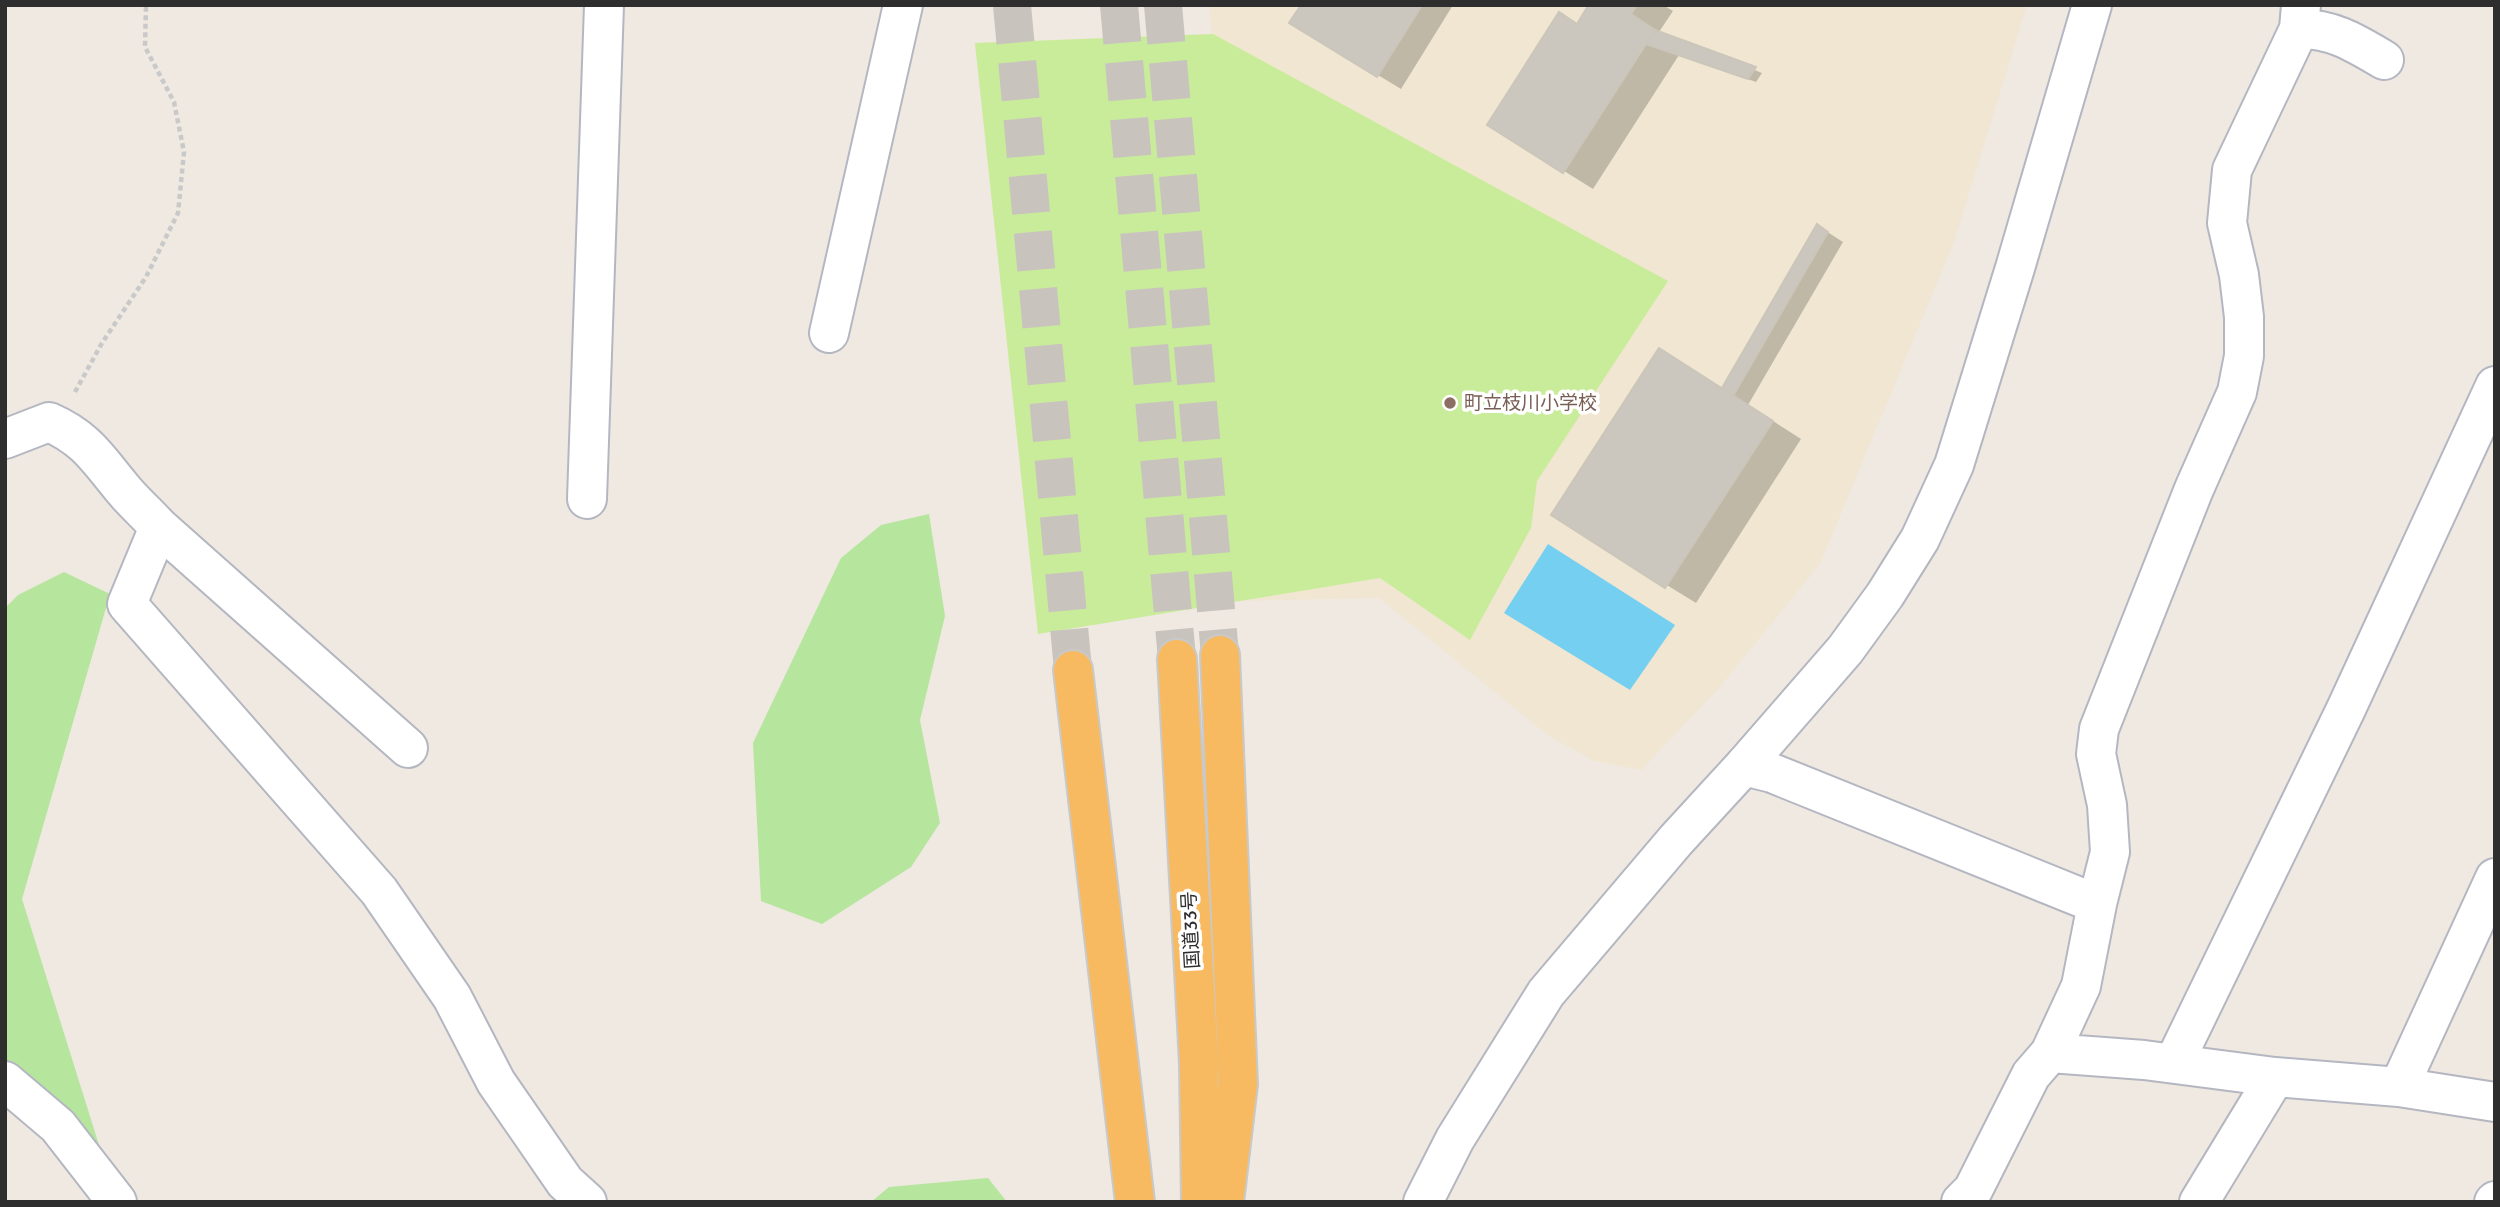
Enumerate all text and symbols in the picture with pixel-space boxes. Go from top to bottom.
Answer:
place label: 町立枝川小学校 [1464,391,1597,415]
marker: 町立枝川小学校 [1442,395,1458,411]
street label: 国道33号 [1177,891,1205,969]

